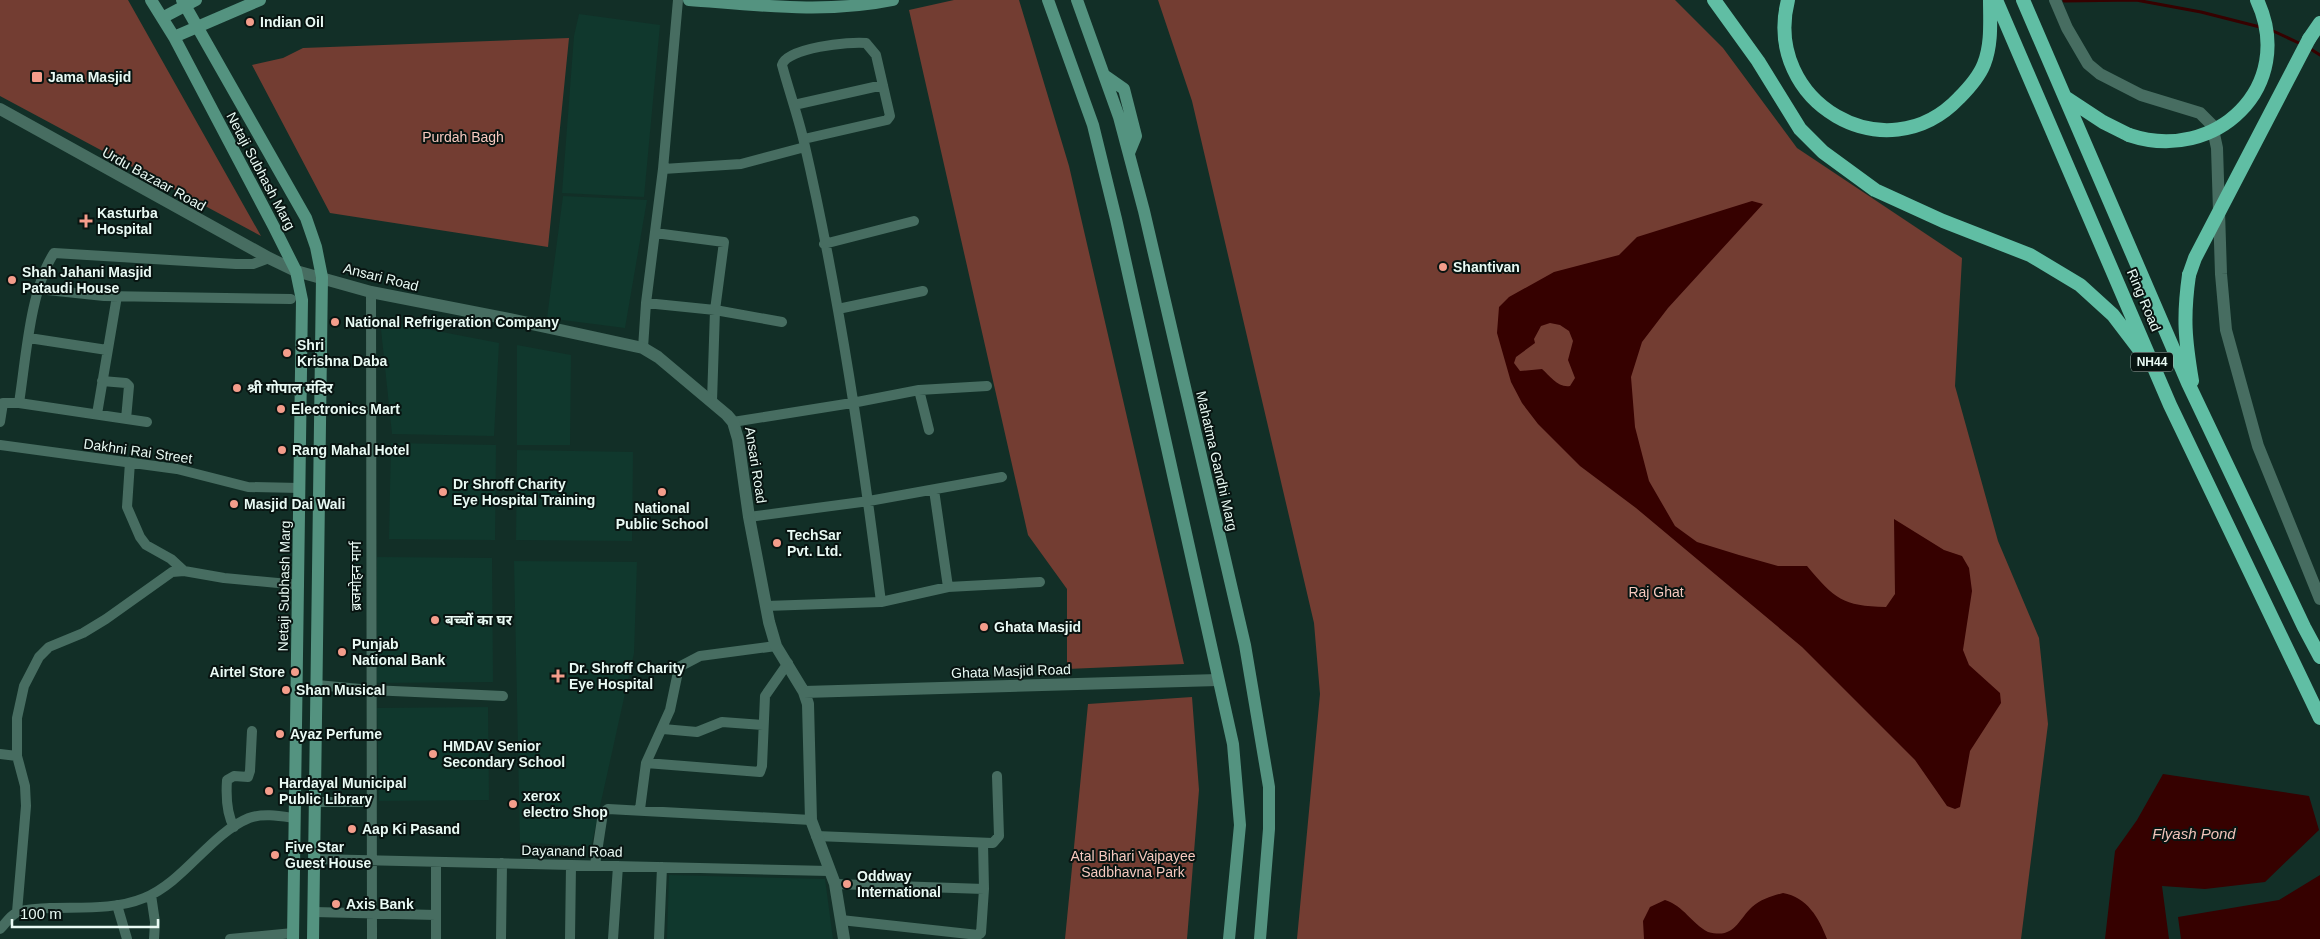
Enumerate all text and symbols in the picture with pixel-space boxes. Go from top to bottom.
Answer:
place label: Indian Oil [260,14,324,30]
marker: Indian Oil [244,16,256,28]
place label: Jama Masjid [48,69,131,85]
marker: Jama Masjid [30,70,44,84]
street label: Netaji Subhash Marg [223,110,299,232]
park label: Purdah Bagh [422,129,504,145]
street label: Urdu Bazaar Road [99,144,209,214]
place label: Kasturba Hospital [97,205,158,237]
marker: Kasturba Hospital [79,214,93,228]
place label: Shantivan [1453,259,1520,275]
street label: Ansari Road [342,260,420,294]
marker: Shantivan [1437,261,1449,273]
place label: Shah Jahani Masjid Pataudi House [22,264,152,296]
street label: Ring Road [2124,266,2164,334]
marker: Shah Jahani Masjid Pataudi House [6,274,18,286]
place label: National Refrigeration Company [345,314,559,330]
marker: National Refrigeration Company [329,316,341,328]
place label: Shri Krishna Daba [297,337,387,369]
marker: Shri Krishna Daba [281,347,293,359]
road number: NH44 [2131,352,2173,372]
place label: श्री गोपाल मंदिर [247,380,334,396]
marker: श्री गोपाल मंदिर [231,382,243,394]
street label: Mahatma Gandhi Marg [1193,389,1241,533]
place label: Electronics Mart [291,401,400,417]
marker: Electronics Mart [275,403,287,415]
street label: Ansari Road [742,426,770,504]
street label: Dakhni Rai Street [83,435,194,467]
place label: Rang Mahal Hotel [292,442,409,458]
marker: Rang Mahal Hotel [276,444,288,456]
place label: Dr Shroff Charity Eye Hospital Training [453,476,595,508]
marker: Dr Shroff Charity Eye Hospital Training [437,486,449,498]
marker: National Public School [656,486,668,498]
place label: Masjid Dai Wali [244,496,345,512]
marker: Masjid Dai Wali [228,498,240,510]
place label: National Public School [616,500,708,532]
street label: Netaji Subhash Marg [275,520,293,652]
place label: TechSar Pvt. Ltd. [787,527,842,559]
marker: TechSar Pvt. Ltd. [771,537,783,549]
street label: ब्रजमोहन मार्ग [348,540,364,611]
park label: Raj Ghat [1628,584,1684,600]
place label: बच्चों का घर [445,612,513,628]
marker: बच्चों का घर [429,614,441,626]
place label: Ghata Masjid [994,619,1081,635]
marker: Ghata Masjid [978,621,990,633]
place label: Punjab National Bank [352,636,446,668]
marker: Punjab National Bank [336,646,348,658]
place label: Dr. Shroff Charity Eye Hospital [569,660,685,692]
street label: Ghata Masjid Road [951,661,1071,681]
place label: Airtel Store [210,664,285,680]
marker: Airtel Store [289,666,301,678]
marker: Dr. Shroff Charity Eye Hospital [551,669,565,683]
place label: Shan Musical [296,682,385,698]
marker: Shan Musical [280,684,292,696]
place label: Ayaz Perfume [290,726,382,742]
marker: Ayaz Perfume [274,728,286,740]
place label: HMDAV Senior Secondary School [443,738,565,770]
marker: HMDAV Senior Secondary School [427,748,439,760]
place label: Hardayal Municipal Public Library [279,775,407,807]
marker: Hardayal Municipal Public Library [263,785,275,797]
place label: xerox electro Shop [523,788,608,820]
marker: xerox electro Shop [507,798,519,810]
place label: Aap Ki Pasand [362,821,460,837]
marker: Aap Ki Pasand [346,823,358,835]
water label: Flyash Pond [2152,825,2236,842]
place label: Five Star Guest House [285,839,372,871]
street label: Dayanand Road [521,842,623,860]
park label: Atal Bihari Vajpayee Sadbhavna Park [1070,848,1196,880]
marker: Five Star Guest House [269,849,281,861]
place label: Oddway International [857,868,941,900]
marker: Oddway International [841,878,853,890]
scale bar [12,896,159,928]
place label: Axis Bank [346,896,414,912]
marker: Axis Bank [330,898,342,910]
text: 100 m [20,905,62,922]

